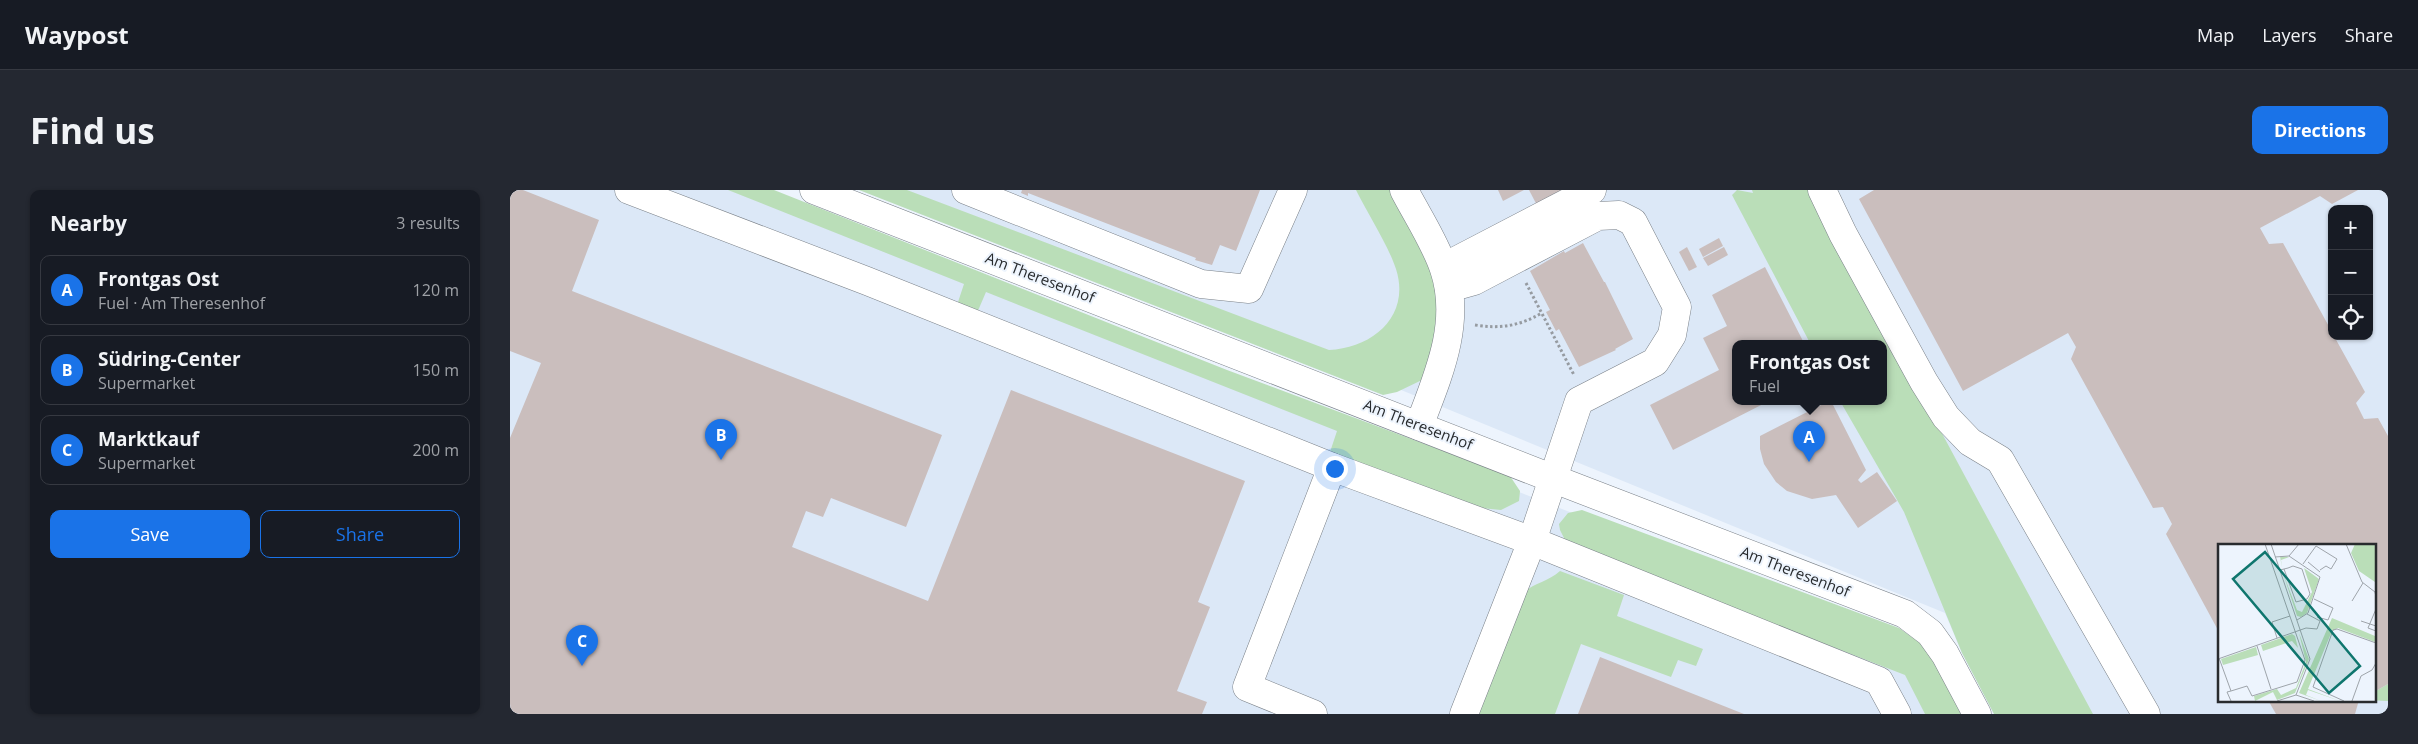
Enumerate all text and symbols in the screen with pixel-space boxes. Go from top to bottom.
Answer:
text: Waypost [25,18,129,51]
text: Map [2197,23,2234,47]
text: Layers [2262,23,2317,47]
text: Share [2345,23,2393,47]
button: Directions [2252,106,2388,154]
text: Find us [30,107,155,154]
map controls [2328,205,2373,340]
button: + [2328,205,2373,250]
text: Nearby [50,209,127,237]
text: 3 results [396,212,460,234]
street label: Am Theresenhof [983,247,1099,307]
button: − [2328,250,2373,295]
text: Frontgas Ost [98,266,219,292]
text: A [61,279,73,301]
text: 120 m [413,279,459,301]
text: Fuel · Am Theresenhof [98,292,265,314]
button: locate [2328,295,2373,340]
popup [1732,340,1887,405]
text: Südring-Center [98,346,241,372]
text: Frontgas Ost [1749,349,1870,375]
text: B [62,359,72,381]
text: 150 m [413,359,459,381]
text: Supermarket [98,372,195,394]
text: Fuel [1749,375,1780,397]
street label: Am Theresenhof [1361,394,1477,454]
pin: B [705,419,737,460]
pin: A [1793,421,1825,462]
text: Marktkauf [98,426,199,452]
text: C [62,439,72,461]
text: 200 m [413,439,459,461]
text: Supermarket [98,452,195,474]
your location [1322,456,1348,482]
button: Save [50,510,250,558]
button: Share [260,510,460,558]
street label: Am Theresenhof [1738,541,1854,601]
inset map [2218,544,2376,702]
pin: C [566,625,598,666]

